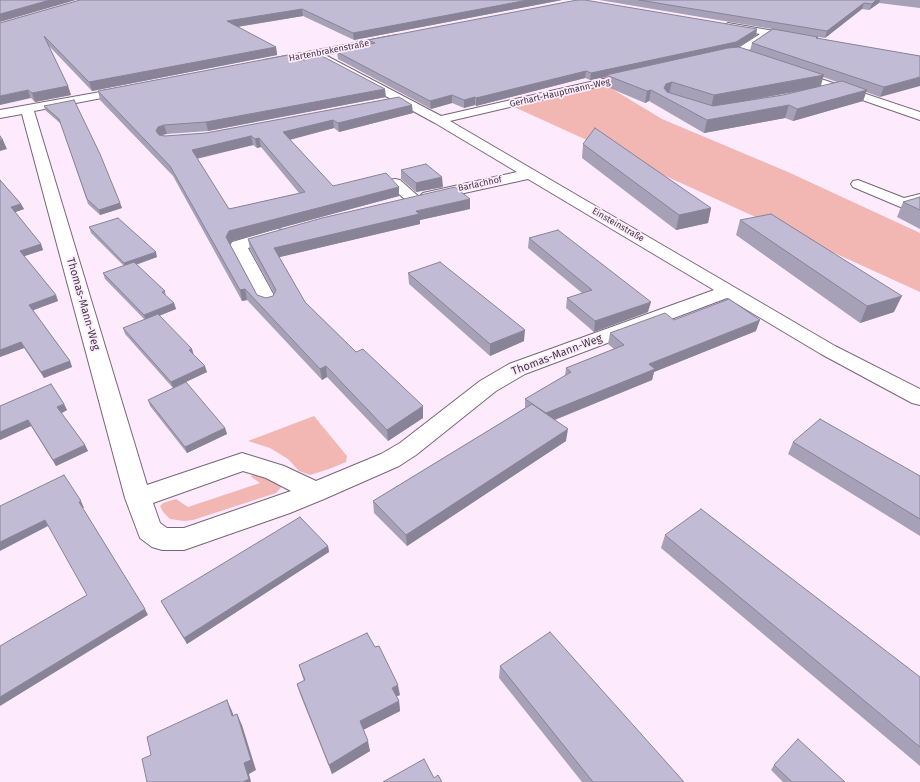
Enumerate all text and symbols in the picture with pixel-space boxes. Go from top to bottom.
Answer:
street label: Hartenbrakenstraße [288,38,370,64]
street label: Gerhart-Hauptmann-Weg [509,76,611,110]
street label: Barlachhof [457,174,503,194]
street label: Einsteinstraße [590,206,646,244]
street label: Thomas-Mann-Weg [63,256,103,352]
street label: Thomas-Mann-Weg [510,332,604,378]

